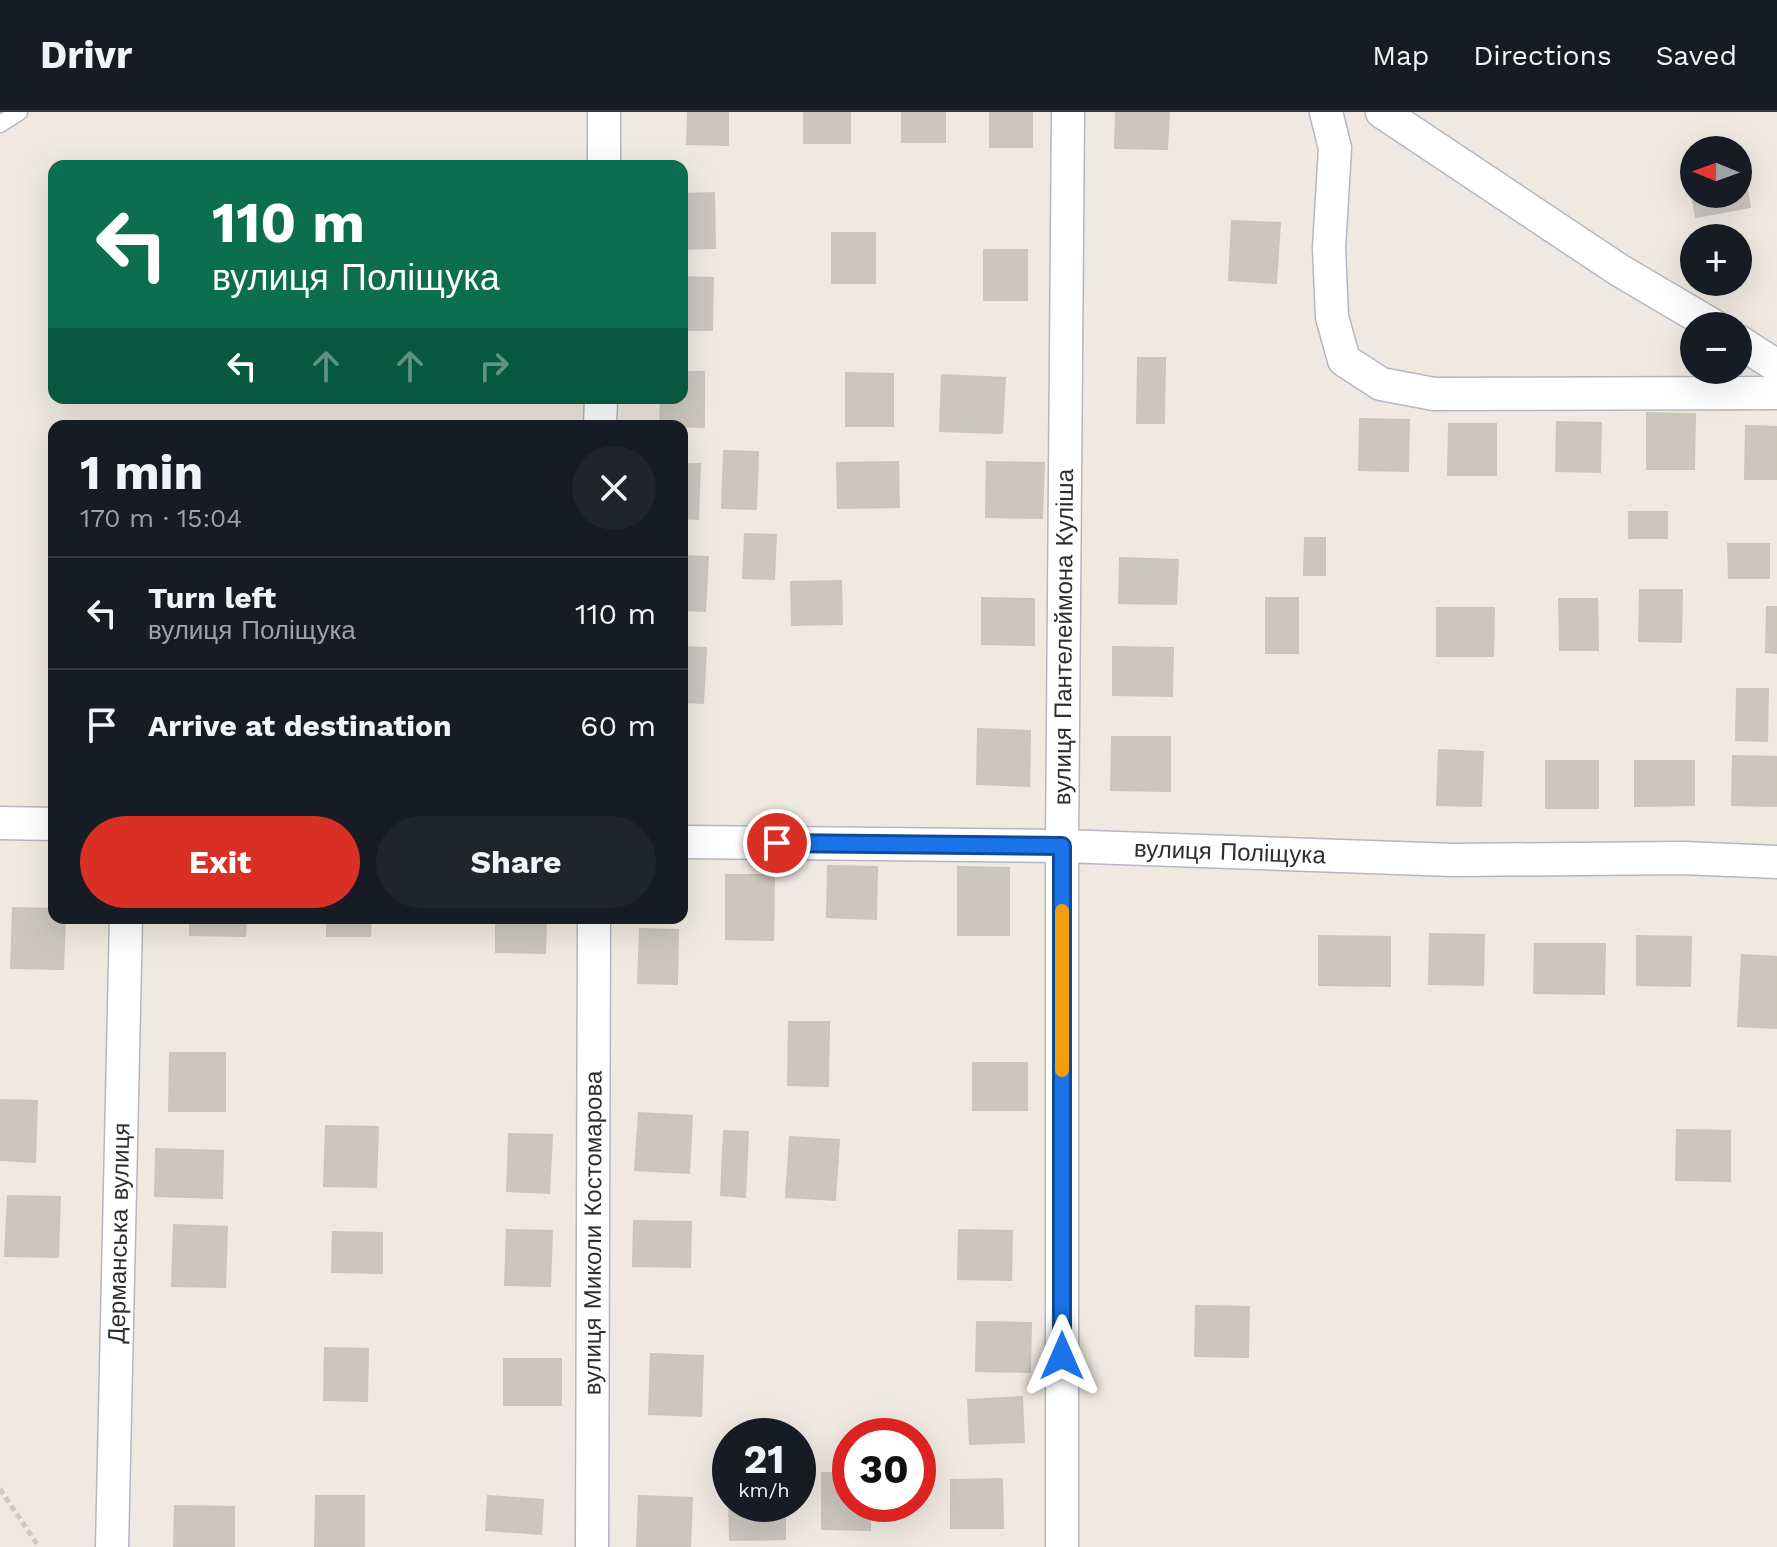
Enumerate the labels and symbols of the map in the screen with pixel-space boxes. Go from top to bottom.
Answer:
north arrow [1680,136,1752,208]
street label: вулиця Пантелеймона Куліша [1048,468,1079,805]
pin [743,809,811,877]
street label: вулиця Поліщука [1133,835,1327,869]
street label: вулиця Миколи Костомарова [578,1070,608,1395]
street label: Дерманська вулиця [103,1122,135,1344]
position arrow [1020,1314,1104,1398]
speed limit sign: 30 [832,1418,936,1522]

